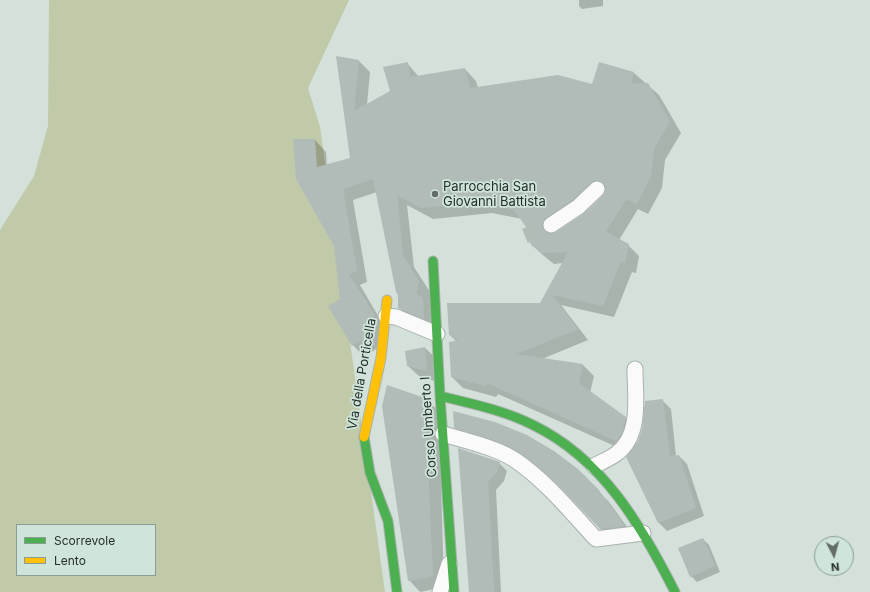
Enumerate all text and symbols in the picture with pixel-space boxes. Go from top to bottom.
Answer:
place label: Parrocchia San Giovanni Battista [443,179,546,210]
marker: Parrocchia San Giovanni Battista [430,189,440,199]
street label: Via della Porticella [345,317,379,431]
street label: Corso Umberto I [418,376,440,478]
legend [16,524,156,576]
text: Scorrevole [54,533,115,548]
north arrow [814,536,854,576]
text: Lento [54,553,86,568]
text: N [830,560,840,574]

